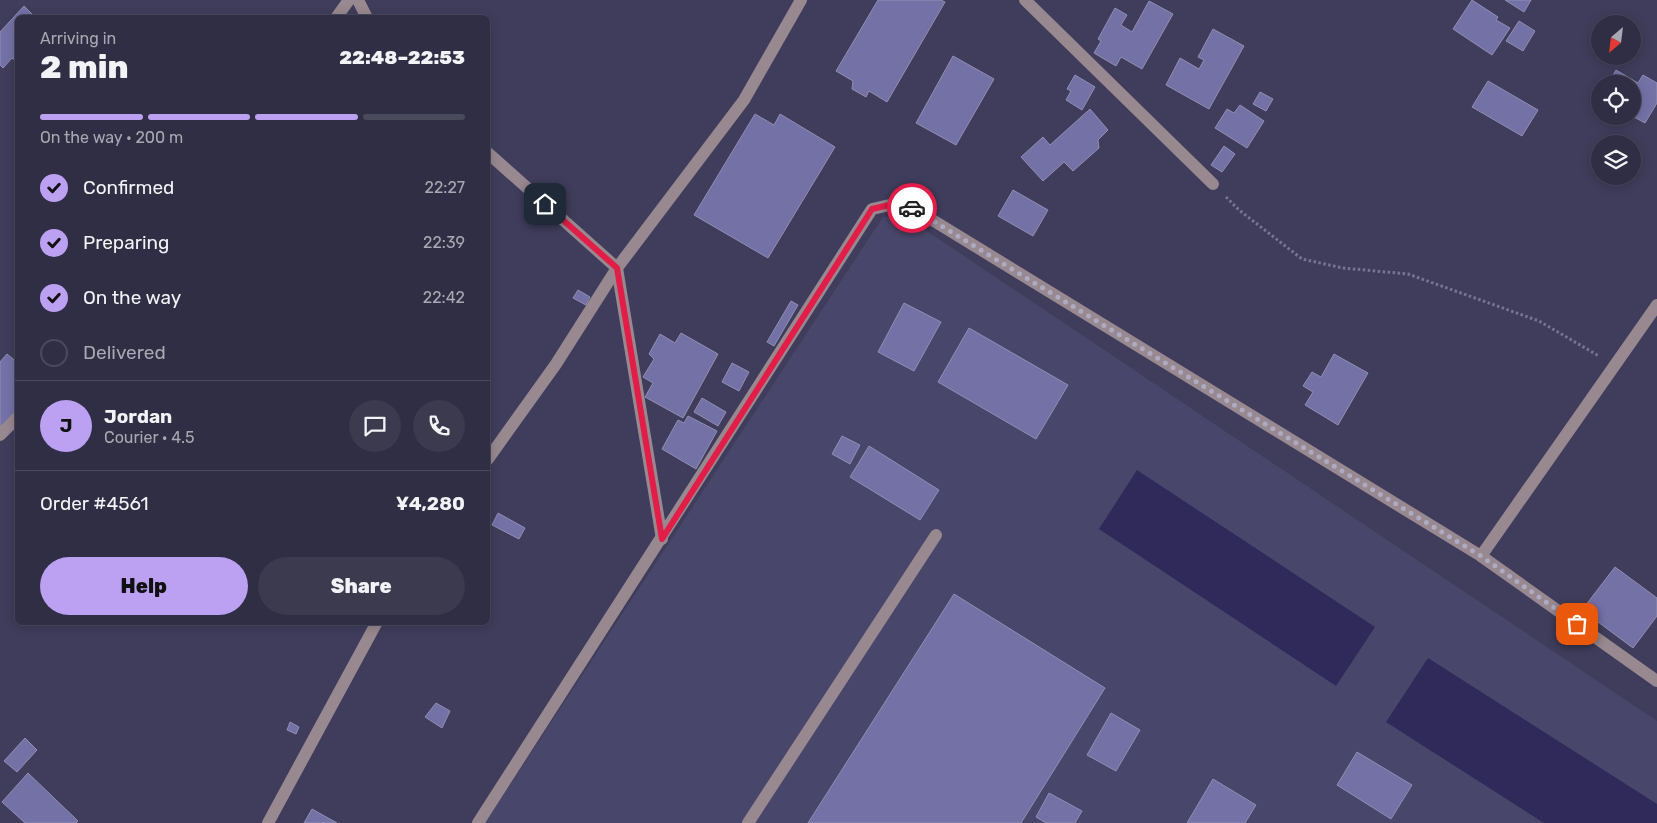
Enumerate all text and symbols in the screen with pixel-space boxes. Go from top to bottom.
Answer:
north arrow [1591,15,1641,65]
map controls [1591,15,1641,185]
text: Arriving in [40,29,116,48]
text: 22:48–22:53 [339,46,465,69]
text: 2 min [40,48,129,86]
button: locate [1591,75,1641,125]
text: On the way · 200 m [40,128,183,147]
button: layers [1591,135,1641,185]
icon: check [40,174,68,202]
text: Confirmed [83,176,174,199]
text: 22:27 [425,178,465,197]
pin [524,183,566,225]
courier [887,183,937,233]
icon: home [531,190,559,218]
icon: car [898,194,926,222]
icon: check [40,229,68,257]
text: Preparing [83,231,169,254]
text: 22:39 [423,233,465,252]
icon: check [40,284,68,312]
text: On the way [83,286,181,309]
text: 22:42 [423,288,465,307]
text: Delivered [83,341,166,364]
button: chat [349,400,401,452]
button: phone [413,400,465,452]
text: Jordan [104,405,172,428]
text: J [60,414,72,437]
text: Courier · 4.5 [104,428,194,447]
text: Order #4561 [40,492,149,515]
text: ¥4,280 [396,492,465,515]
button: Help [40,557,248,615]
button: Share [258,557,465,615]
pin [1556,603,1598,645]
icon: bag [1563,610,1591,638]

